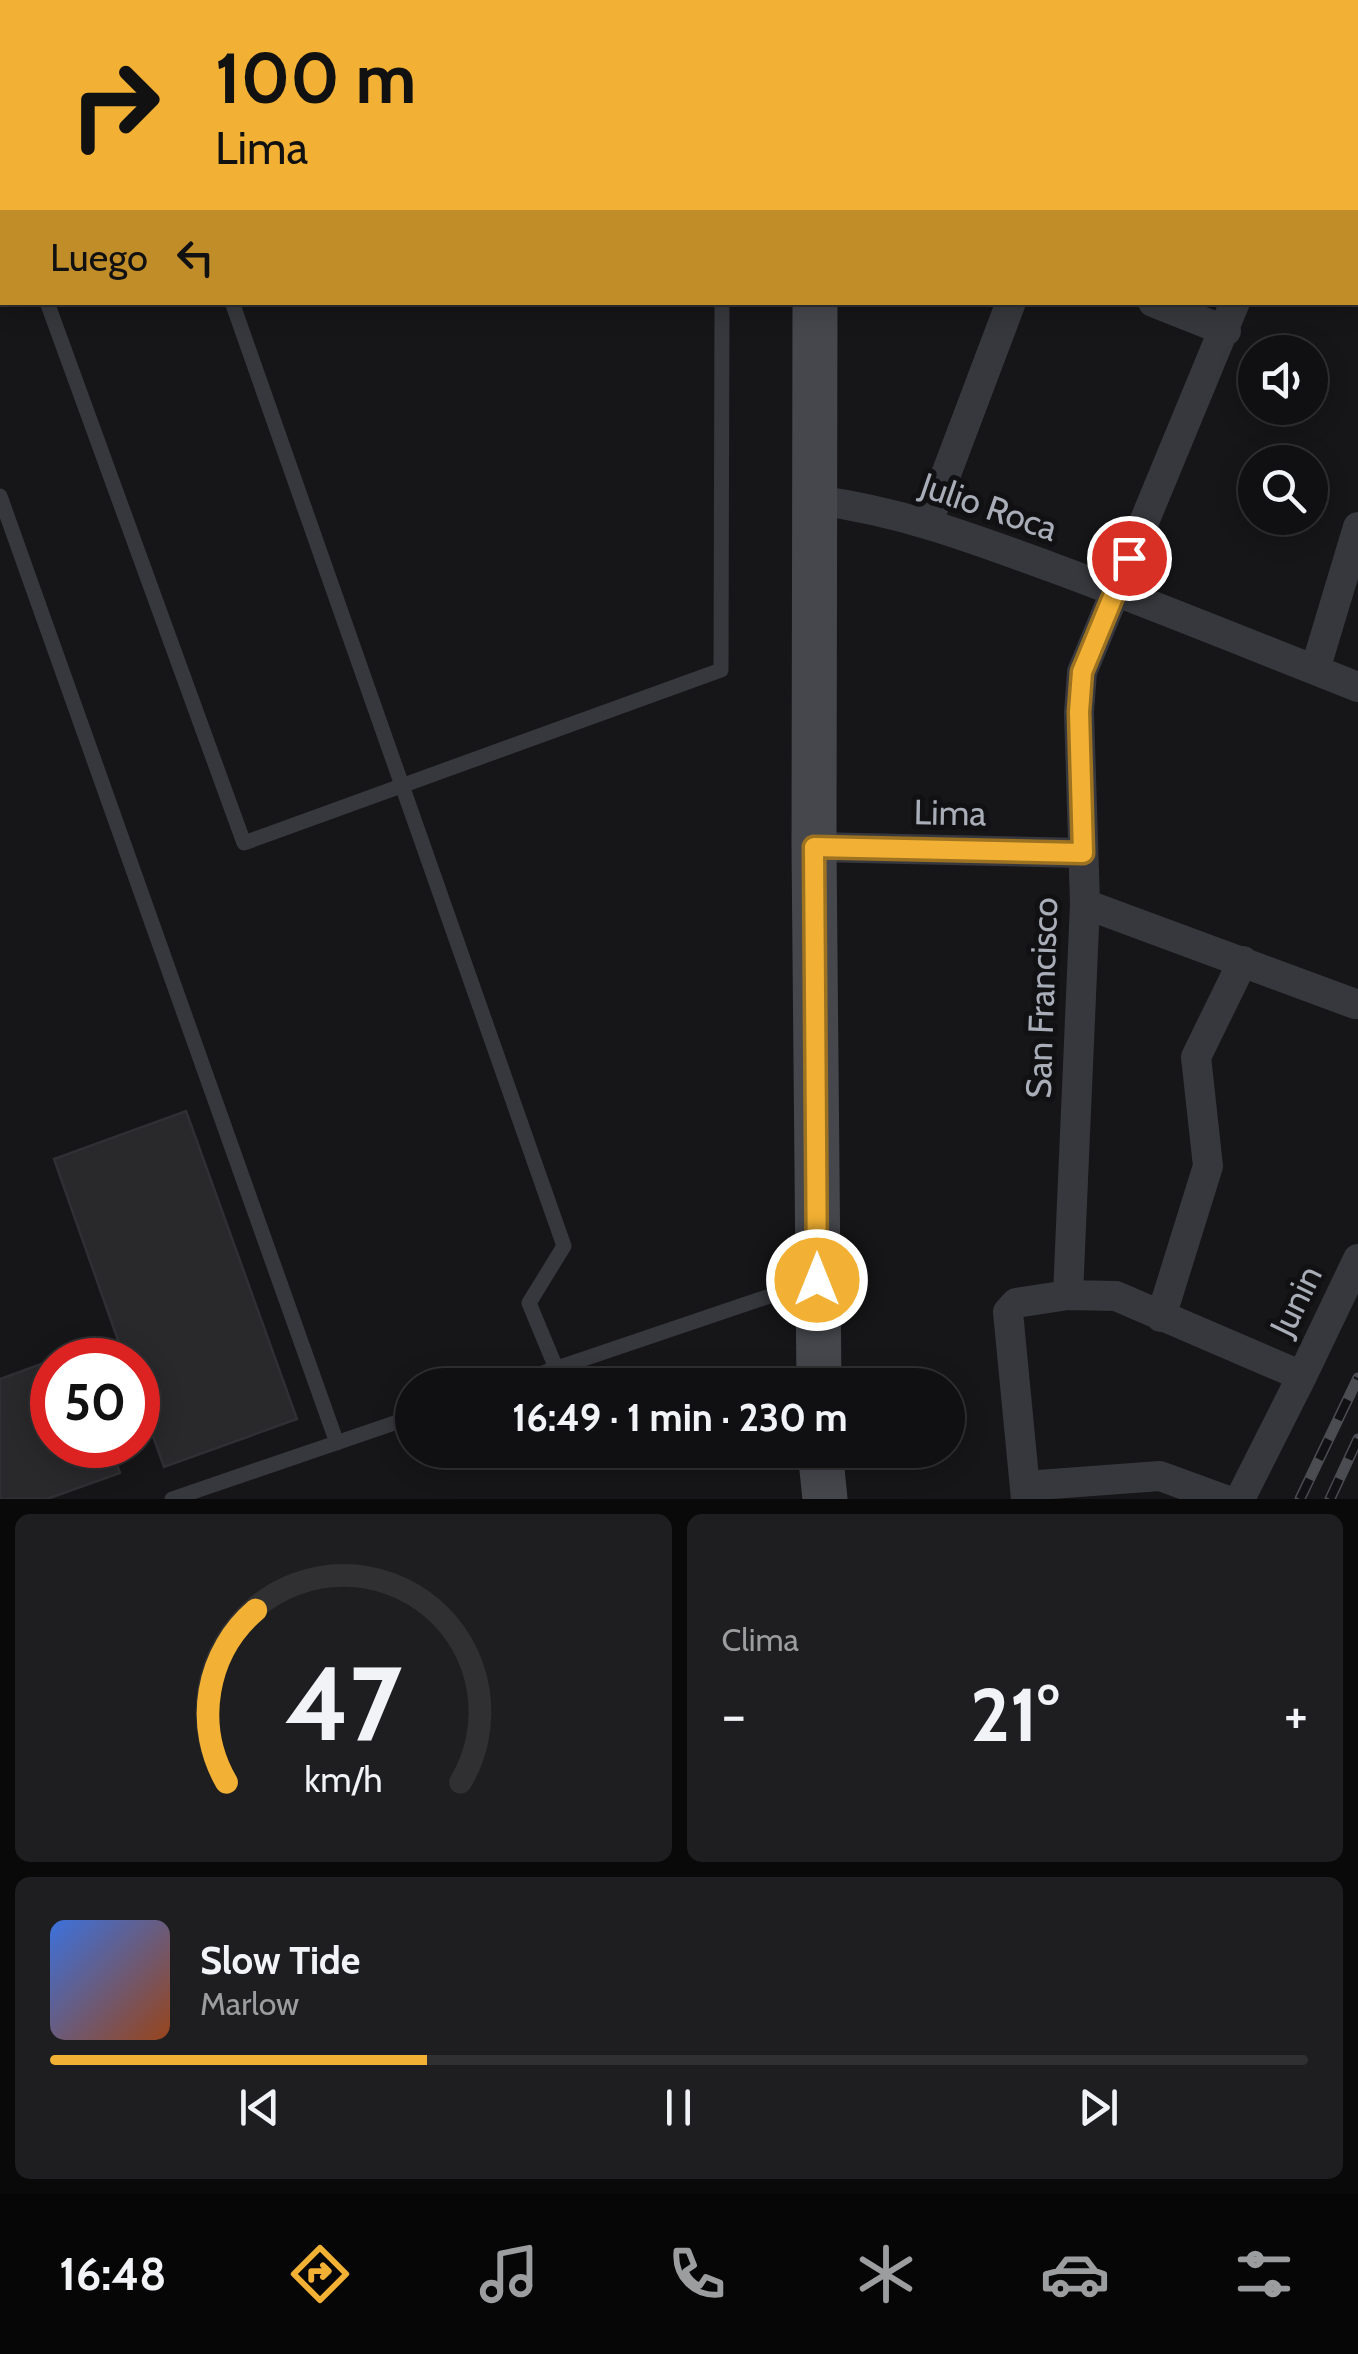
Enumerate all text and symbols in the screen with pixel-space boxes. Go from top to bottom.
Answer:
text: 100 m [215,35,416,121]
icon: right [50,40,180,170]
text: Lima [215,121,308,175]
icon: left [168,230,223,285]
text: Luego [50,234,148,281]
map controls [1238,335,1328,535]
button: sound [1238,335,1328,425]
button: search [1238,445,1328,535]
street label: Julio Roca [914,463,1064,550]
pin [1087,516,1172,601]
icon: arrive [1102,531,1157,586]
street label: Lima [913,790,987,835]
street label: San Francisco [1017,897,1066,1099]
position arrow [765,1228,869,1332]
street label: Junin [1260,1258,1331,1344]
speed limit sign: 50 [30,1338,160,1468]
text: 16:49 · 1 min · 230 m [512,1394,848,1441]
text: Clima [722,1620,799,1659]
text: 47 [284,1640,402,1766]
text: 21° [970,1669,1059,1760]
text: − [722,1681,746,1748]
text: + [1284,1681,1308,1748]
text: km/h [304,1758,382,1801]
text: Slow Tide [200,1937,360,1984]
text: Marlow [200,1984,299,2023]
icon: previous [232,2080,287,2135]
icon: pause [651,2080,706,2135]
icon: next [1071,2080,1126,2135]
icon: directions [285,2239,355,2309]
icon: music [474,2239,544,2309]
icon: phone [662,2239,732,2309]
icon: climate [851,2239,921,2309]
icon: car [1040,2239,1110,2309]
icon: filters [1229,2239,1299,2309]
text: 16:48 [59,2247,166,2301]

